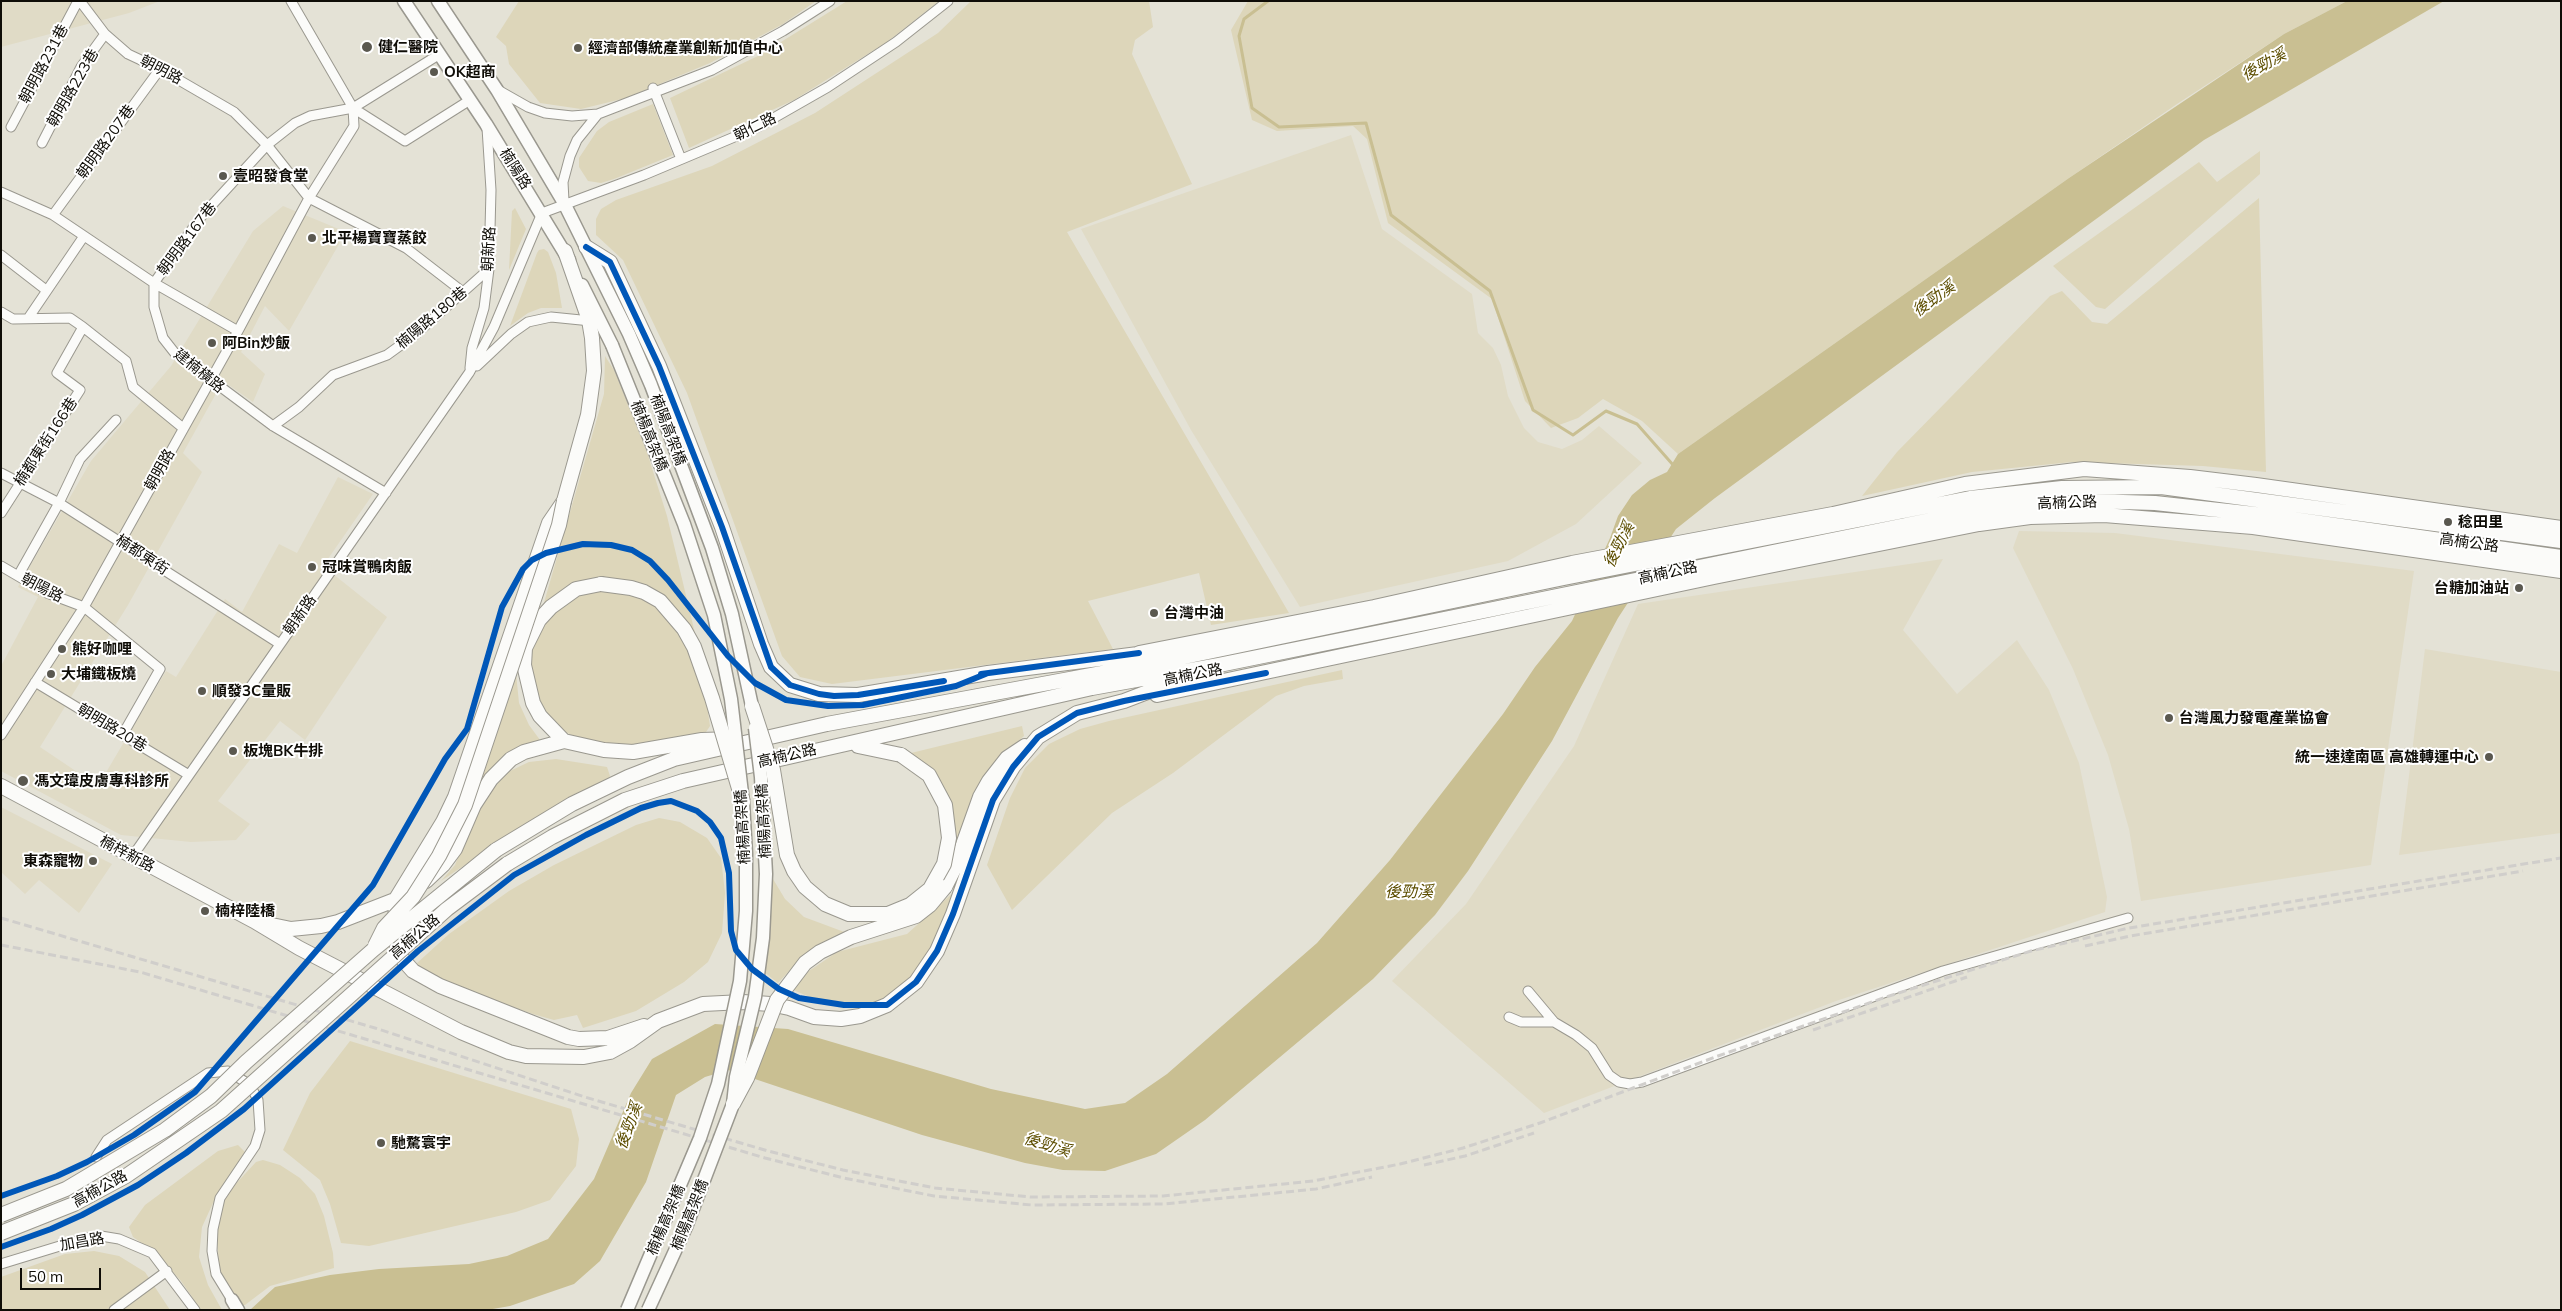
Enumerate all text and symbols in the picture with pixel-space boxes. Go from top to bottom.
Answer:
street label: 朝明路231巷 [16,21,72,107]
place label: 健仁醫院 [378,38,438,56]
place label: 經濟部傳統產業創新加值中心 [588,39,783,57]
marker: 健仁醫院 [360,40,374,54]
marker: 經濟部傳統產業創新加值中心 [572,42,584,54]
water label: 後勁溪 [2238,45,2290,85]
street label: 朝明路223巷 [43,46,103,130]
street label: 朝明路 [137,52,185,88]
place label: OK超商 [444,63,496,81]
marker: OK超商 [428,66,440,78]
street label: 朝明路207巷 [73,102,139,182]
street label: 朝仁路 [731,109,779,145]
street label: 楠陽路 [495,145,535,193]
place label: 壹昭發食堂 [233,167,308,185]
marker: 壹昭發食堂 [217,170,229,182]
street label: 朝明路167巷 [154,199,220,279]
street label: 朝新路 [479,226,499,272]
place label: 北平楊寶寶蒸餃 [322,229,427,247]
marker: 北平楊寶寶蒸餃 [306,232,318,244]
water label: 後勁溪 [1909,277,1959,321]
street label: 楠陽路180巷 [393,283,471,353]
place label: 阿Bin炒飯 [222,334,290,352]
marker: 阿Bin炒飯 [206,337,218,349]
street label: 建楠橫路 [170,345,228,397]
street label: 楠陽高架橋 [646,392,690,468]
street label: 楠都東街166巷 [11,394,81,490]
street label: 楠楊高架橋 [627,398,671,474]
street label: 朝明路 [141,446,179,494]
street label: 高楠公路 [2037,493,2097,513]
place label: 稔田里 [2458,513,2503,531]
marker: 稔田里 [2442,516,2454,528]
water label: 後勁溪 [1600,519,1638,571]
street label: 高楠公路 [2438,530,2500,556]
street label: 楠都東街 [112,531,172,579]
place label: 冠味賞鴨肉飯 [322,558,412,576]
street label: 高楠公路 [1637,558,1699,588]
marker: 冠味賞鴨肉飯 [306,561,318,573]
street label: 朝陽路 [18,570,66,606]
place label: 台糖加油站 [2434,579,2509,597]
marker: 台糖加油站 [2513,582,2525,594]
street label: 朝新路 [280,591,320,639]
place label: 台灣中油 [1164,604,1224,622]
marker: 台灣中油 [1148,607,1160,619]
place label: 熊好咖哩 [72,640,132,658]
marker: 熊好咖哩 [56,643,68,655]
street label: 高楠公路 [1162,660,1224,690]
place label: 大埔鐵板燒 [61,665,136,683]
marker: 大埔鐵板燒 [45,668,57,680]
place label: 順發3C量販 [212,682,291,700]
marker: 順發3C量販 [196,685,208,697]
street label: 朝明路20巷 [74,700,150,756]
place label: 台灣風力發電產業協會 [2179,709,2329,727]
marker: 台灣風力發電產業協會 [2163,712,2175,724]
street label: 高楠公路 [756,740,818,772]
place label: 板塊BK牛排 [243,742,323,760]
marker: 板塊BK牛排 [227,745,239,757]
place label: 統一速達南區 高雄轉運中心 [2295,748,2479,766]
marker: 統一速達南區 高雄轉運中心 [2483,751,2495,763]
place label: 馮文瑋皮膚專科診所 [34,772,169,790]
marker: 馮文瑋皮膚專科診所 [16,774,30,788]
street label: 楠陽高架橋 [753,783,775,859]
street label: 楠楊高架橋 [732,789,754,865]
street label: 楠梓新路 [96,832,158,876]
place label: 東森寵物 [23,852,83,870]
marker: 東森寵物 [87,855,99,867]
water label: 後勁溪 [1385,882,1433,902]
place label: 楠梓陸橋 [215,902,275,920]
marker: 楠梓陸橋 [199,905,211,917]
street label: 高楠公路 [386,911,444,963]
water label: 後勁溪 [611,1100,647,1152]
water label: 後勁溪 [1021,1129,1073,1161]
place label: 馳騖寰宇 [391,1134,451,1152]
marker: 馳騖寰宇 [375,1137,387,1149]
street label: 高楠公路 [69,1167,131,1211]
street label: 楠陽高架橋 [668,1177,712,1253]
street label: 楠楊高架橋 [643,1182,689,1258]
street label: 加昌路 [58,1229,106,1255]
scale bar [22,1258,104,1290]
text: 50 m [28,1267,63,1286]

